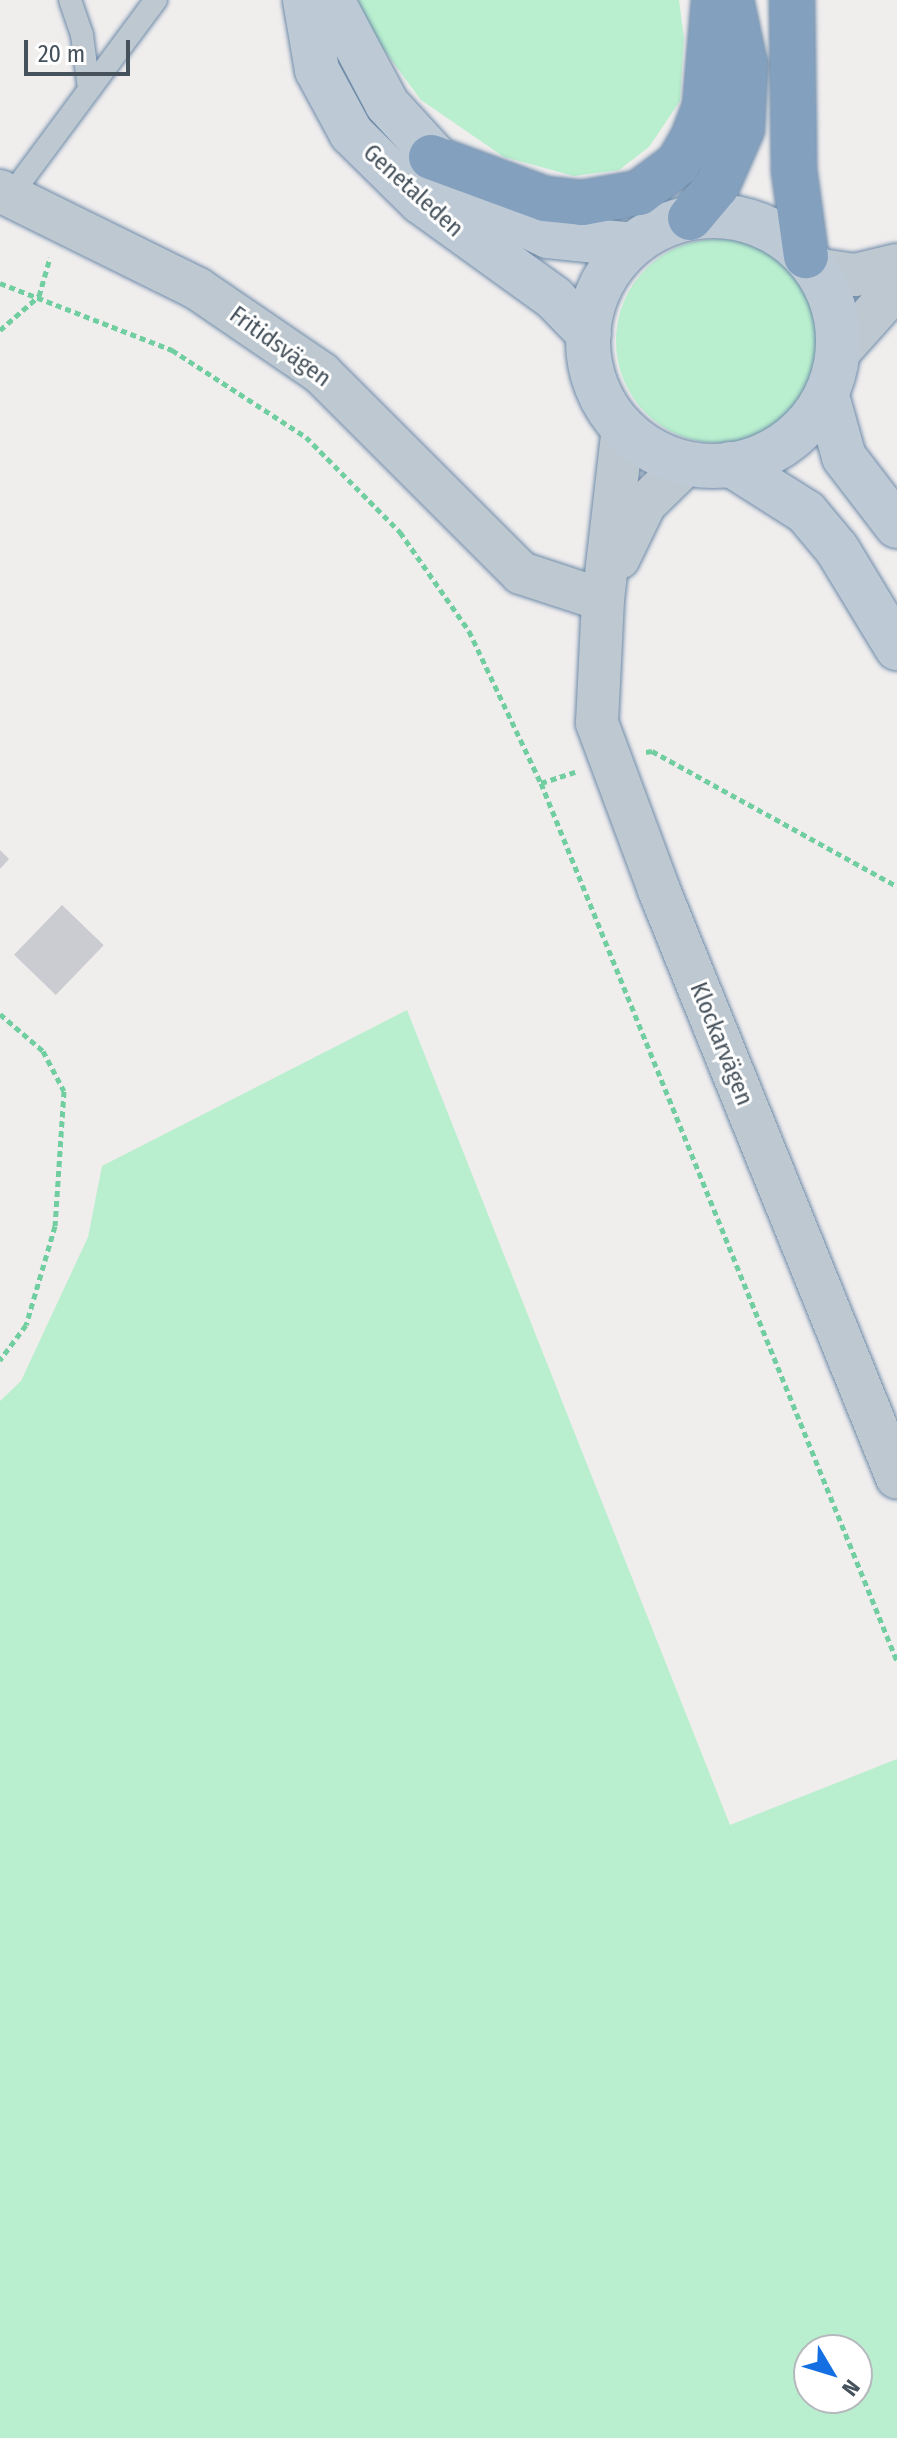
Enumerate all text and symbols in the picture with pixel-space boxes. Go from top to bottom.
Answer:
scale bar [28,24,134,74]
text: 20 m [38,40,85,68]
street label: Genetaleden [357,139,469,243]
street label: Fritidsvägen [224,301,336,393]
street label: Klockarvägen [683,978,759,1110]
north arrow [793,2334,873,2414]
text: N [836,2374,865,2401]

